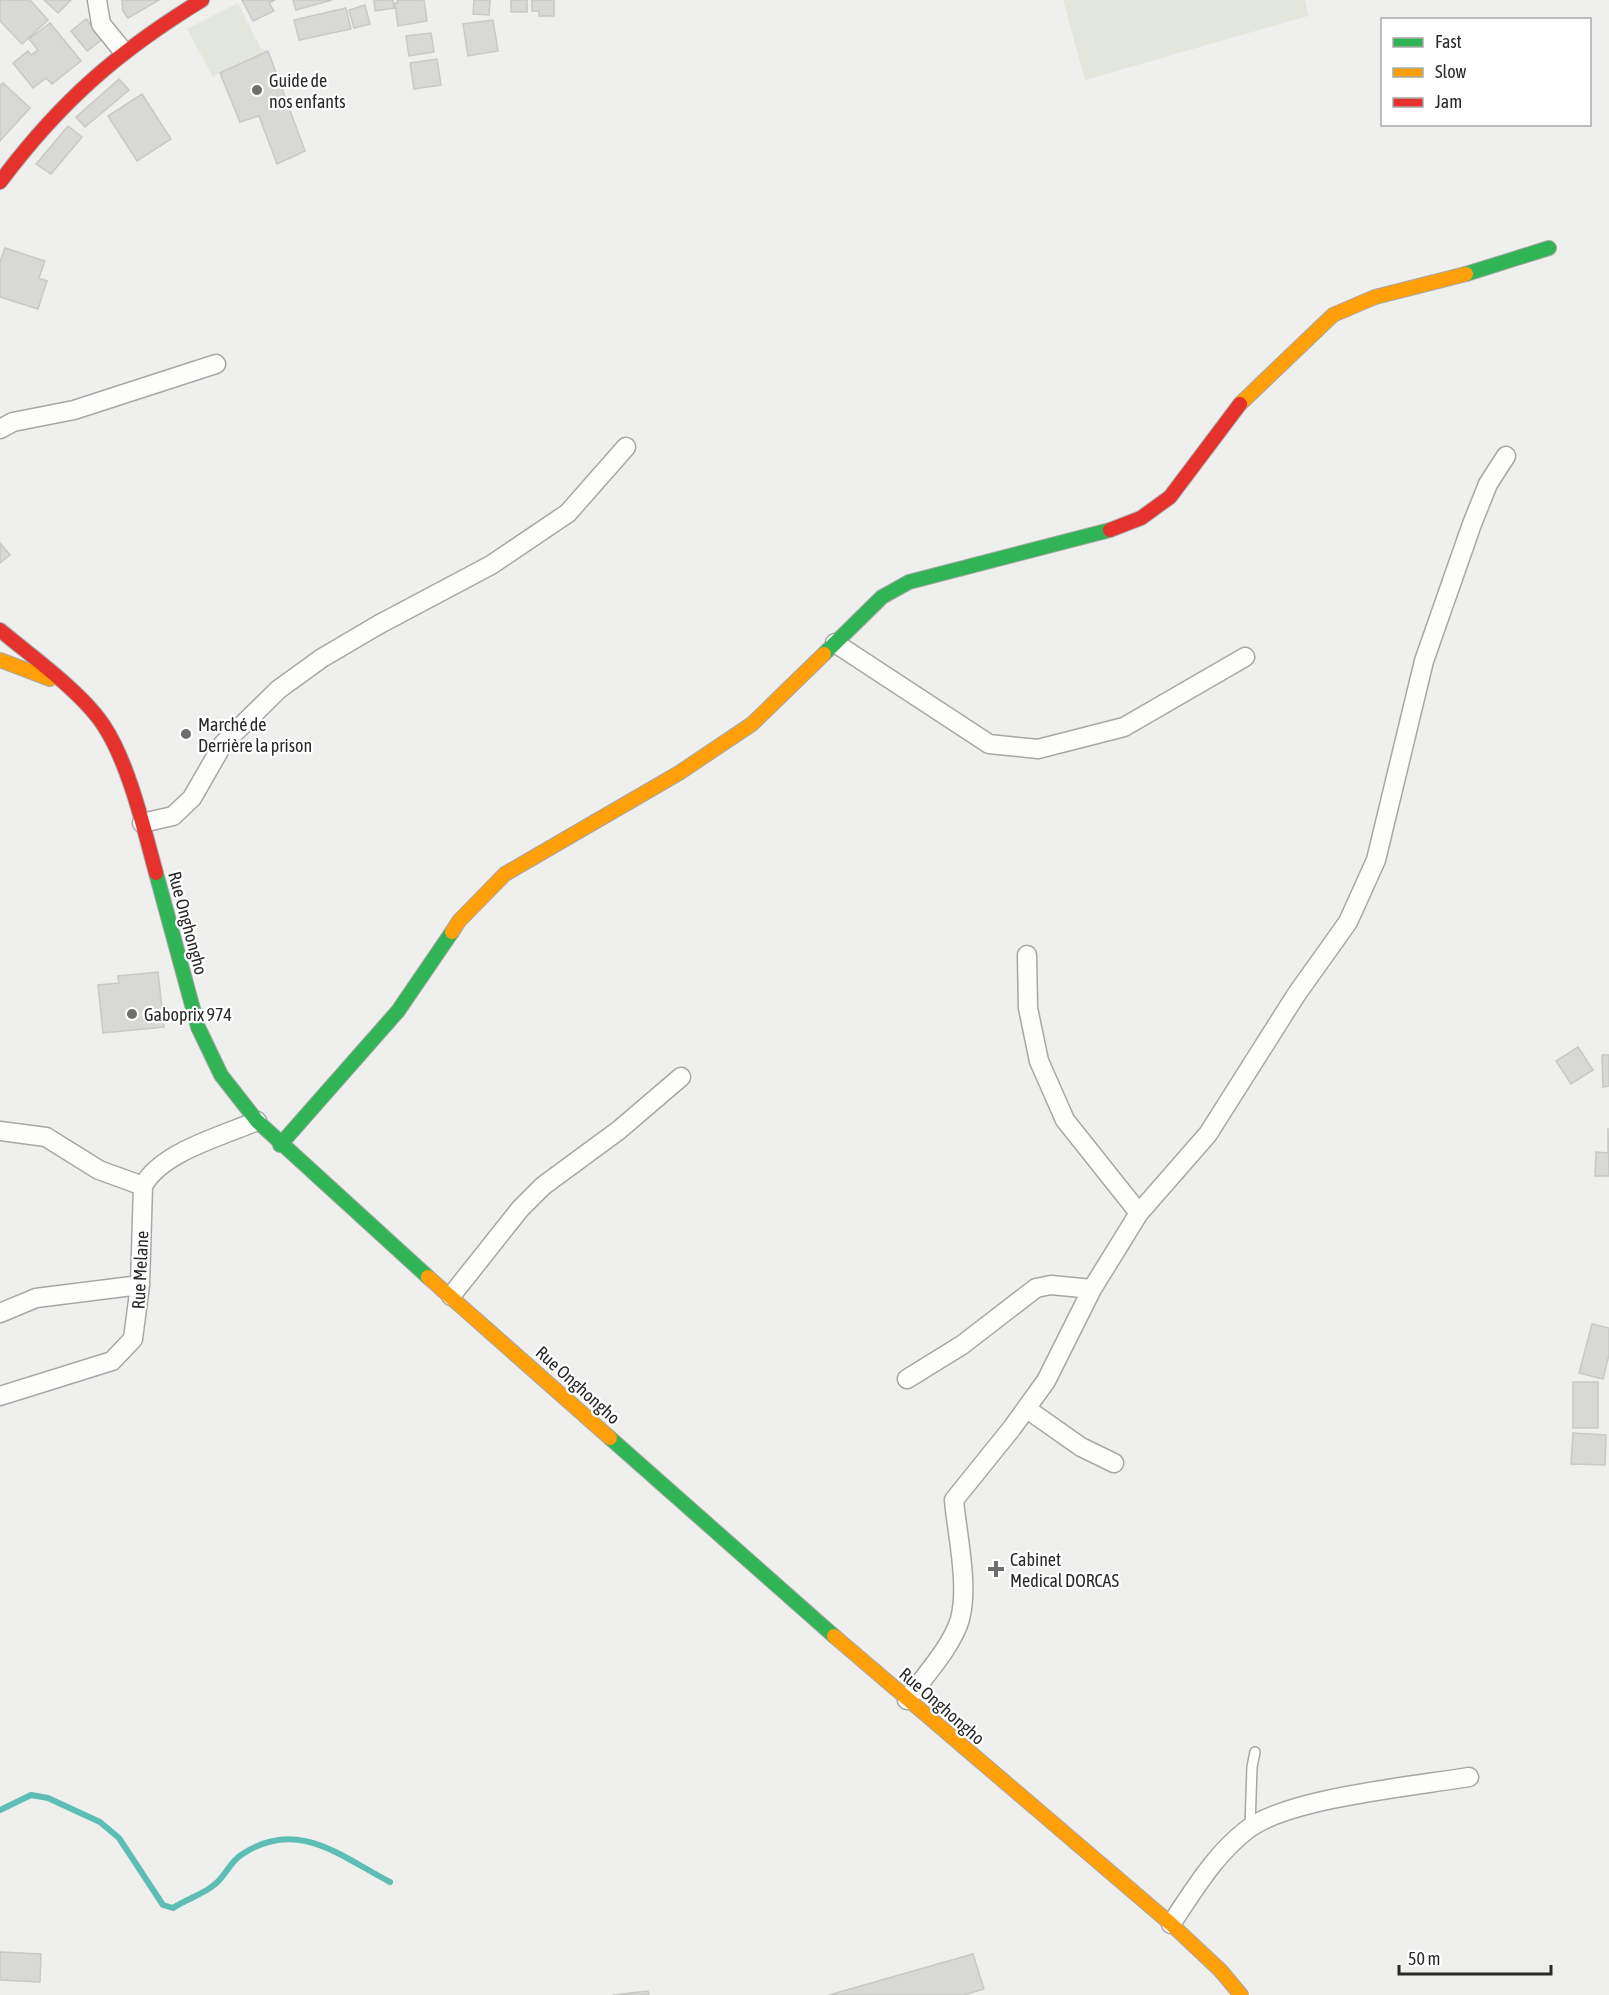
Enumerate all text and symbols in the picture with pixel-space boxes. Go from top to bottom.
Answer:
legend [1381,18,1591,126]
text: Fast [1435,31,1462,52]
text: Slow [1435,61,1466,82]
place label: Guide de nos enfants [269,70,346,112]
marker: Guide de nos enfants [250,83,264,97]
text: Jam [1435,91,1462,112]
place label: Marché de Derrière la prison [198,714,312,756]
marker: Marché de Derrière la prison [179,727,193,741]
street label: Rue Onghongho [164,869,212,977]
place label: Gaboprix 974 [144,1004,232,1025]
marker: Gaboprix 974 [125,1007,139,1021]
street label: Rue Melane [127,1230,153,1310]
street label: Rue Onghongho [532,1342,624,1428]
place label: Cabinet Medical DORCAS [1010,1549,1119,1591]
marker: Cabinet Medical DORCAS [987,1560,1005,1578]
street label: Rue Onghongho [895,1663,989,1749]
scale bar [1399,1938,1550,1976]
text: 50 m [1408,1948,1440,1969]

